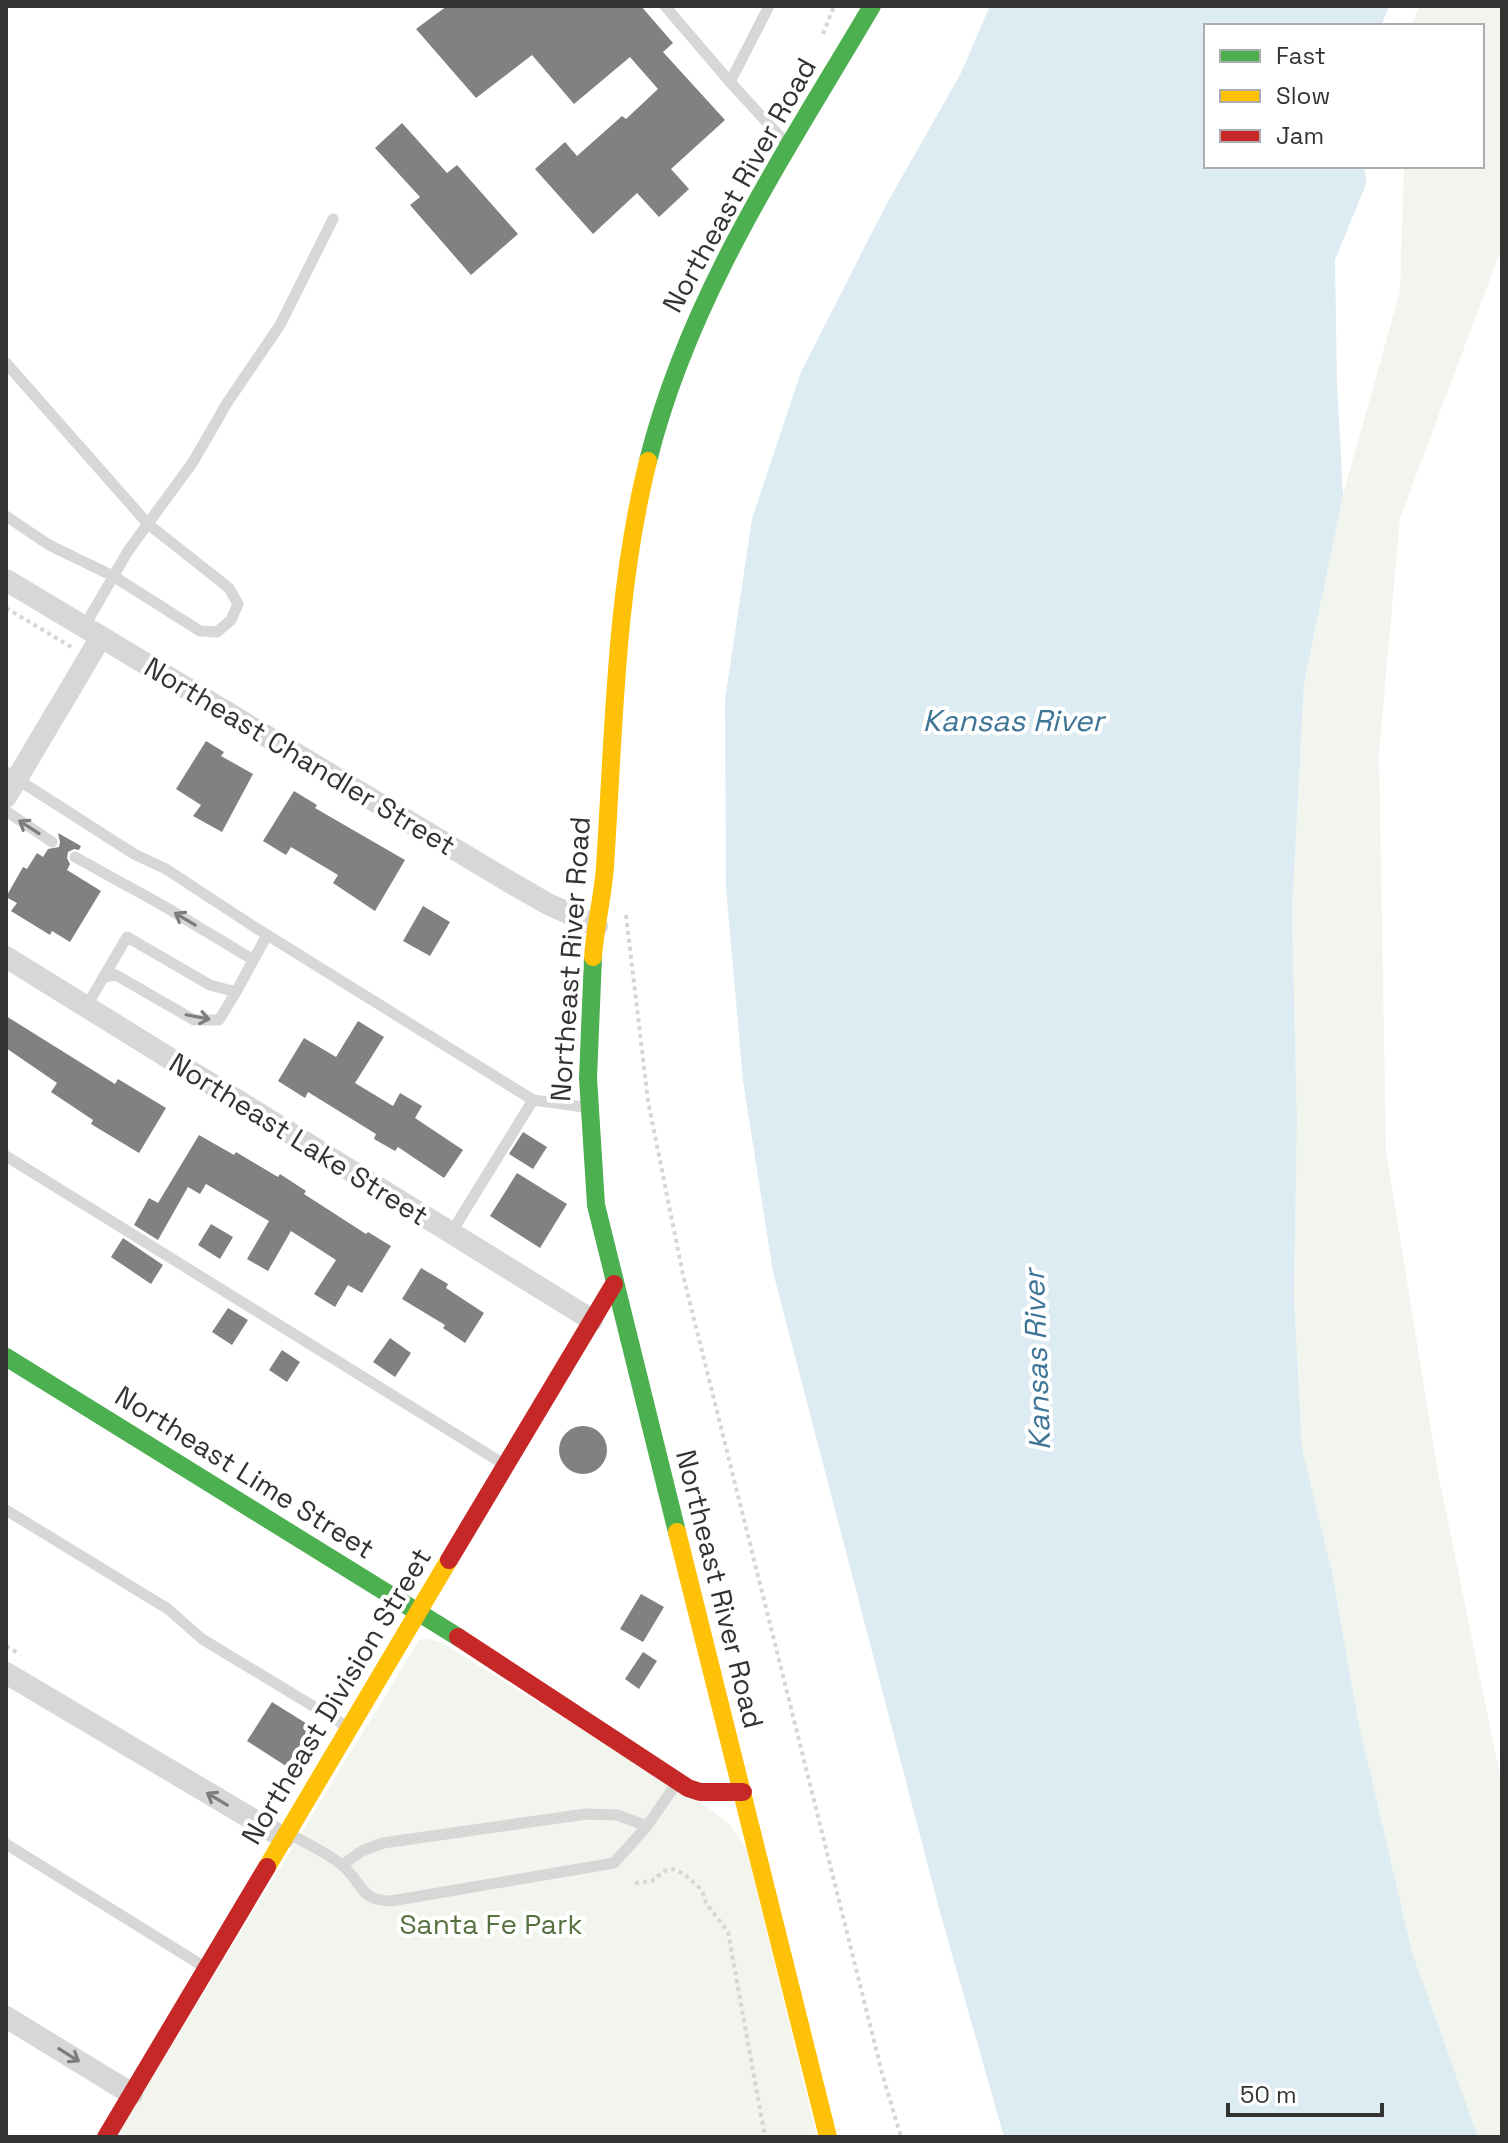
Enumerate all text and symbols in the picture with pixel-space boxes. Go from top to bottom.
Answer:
legend [1204,24,1484,168]
text: Fast [1276,40,1326,71]
street label: Northeast River Road [654,51,824,319]
text: Slow [1276,80,1330,111]
text: Jam [1276,120,1324,151]
street label: Northeast Chandler Street [138,649,462,863]
water label: Kansas River [922,701,1106,740]
street label: Northeast River Road [542,815,598,1103]
one-way arrow [18,818,41,834]
one-way arrow [174,910,197,926]
one-way arrow [185,1010,210,1025]
street label: Northeast Lake Street [163,1045,435,1233]
water label: Kansas River [1014,1266,1059,1451]
street label: Northeast Lime Street [109,1377,381,1567]
street label: Northeast River Road [668,1446,772,1732]
street label: Northeast Division Street [233,1541,439,1851]
one-way arrow [206,1790,229,1806]
park label: Santa Fe Park [399,1906,583,1942]
one-way arrow [57,2048,80,2064]
scale bar [1228,2067,1382,2117]
text: 50 m [1240,2079,1297,2110]

